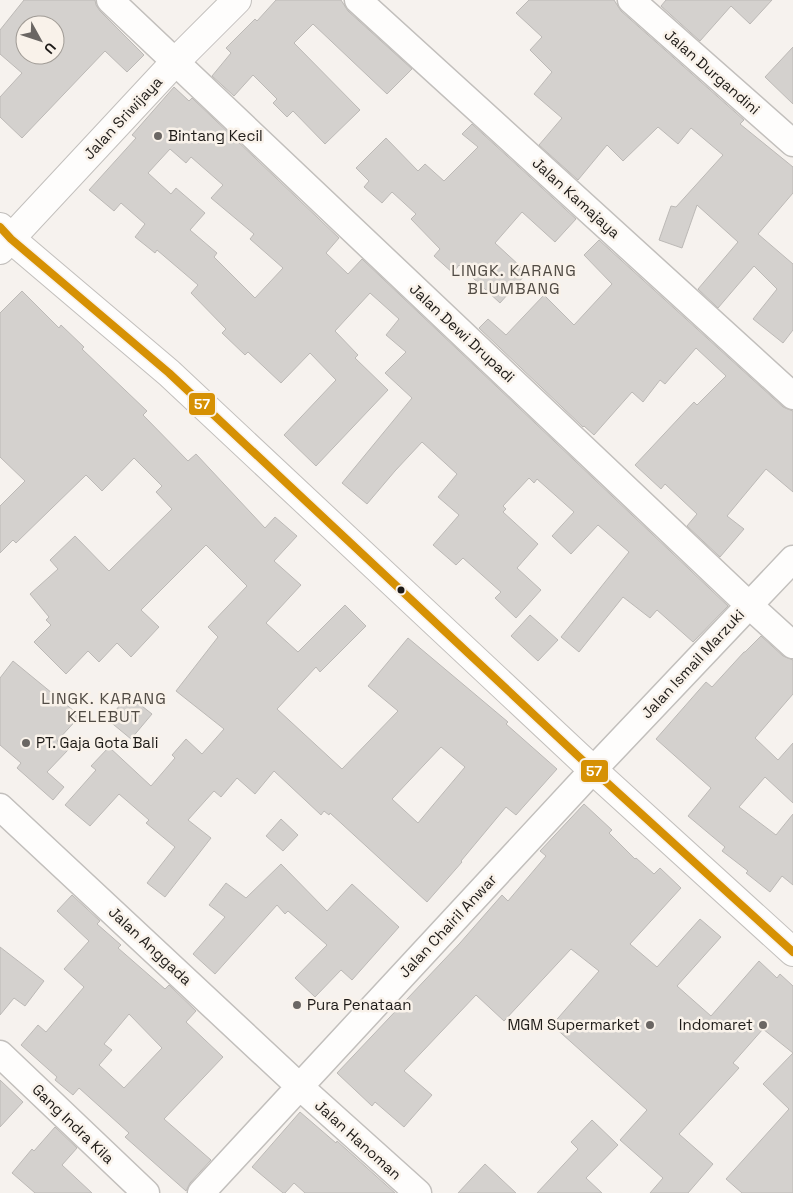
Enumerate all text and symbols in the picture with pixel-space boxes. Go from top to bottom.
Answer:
north arrow [15,15,65,65]
street label: Jalan Durgandini [661,25,764,118]
text: U [40,39,60,58]
street label: Jalan Sriwijaya [79,72,166,163]
place label: Bintang Kecil [168,126,263,145]
marker: Bintang Kecil [152,130,164,142]
street label: Jalan Kamajaya [528,153,624,242]
district label: LINGK. KARANG BLUMBANG [451,260,577,299]
street label: Jalan Dewi Drupadi [406,279,519,386]
line badge: 57 [188,392,216,416]
text: 57 [194,395,210,413]
unlabelled marker [396,585,406,595]
street label: Jalan Ismail Marzuki [637,605,748,722]
district label: LINGK. KARANG KELEBUT [41,688,167,727]
place label: PT. Gaja Gota Bali [36,733,158,752]
marker: PT. Gaja Gota Bali [20,737,32,749]
line badge: 57 [580,759,609,783]
text: 57 [586,762,602,780]
street label: Jalan Chairil Anwar [395,870,501,982]
street label: Jalan Anggada [105,902,196,989]
place label: Pura Penataan [307,995,411,1014]
marker: Pura Penataan [291,999,303,1011]
place label: MGM Supermarket [507,1015,640,1034]
place label: Indomaret [679,1015,753,1034]
marker: MGM Supermarket [644,1019,656,1031]
marker: Indomaret [757,1019,769,1031]
street label: Gang Indra Kila [28,1080,119,1168]
street label: Jalan Hanoman [311,1096,406,1184]

